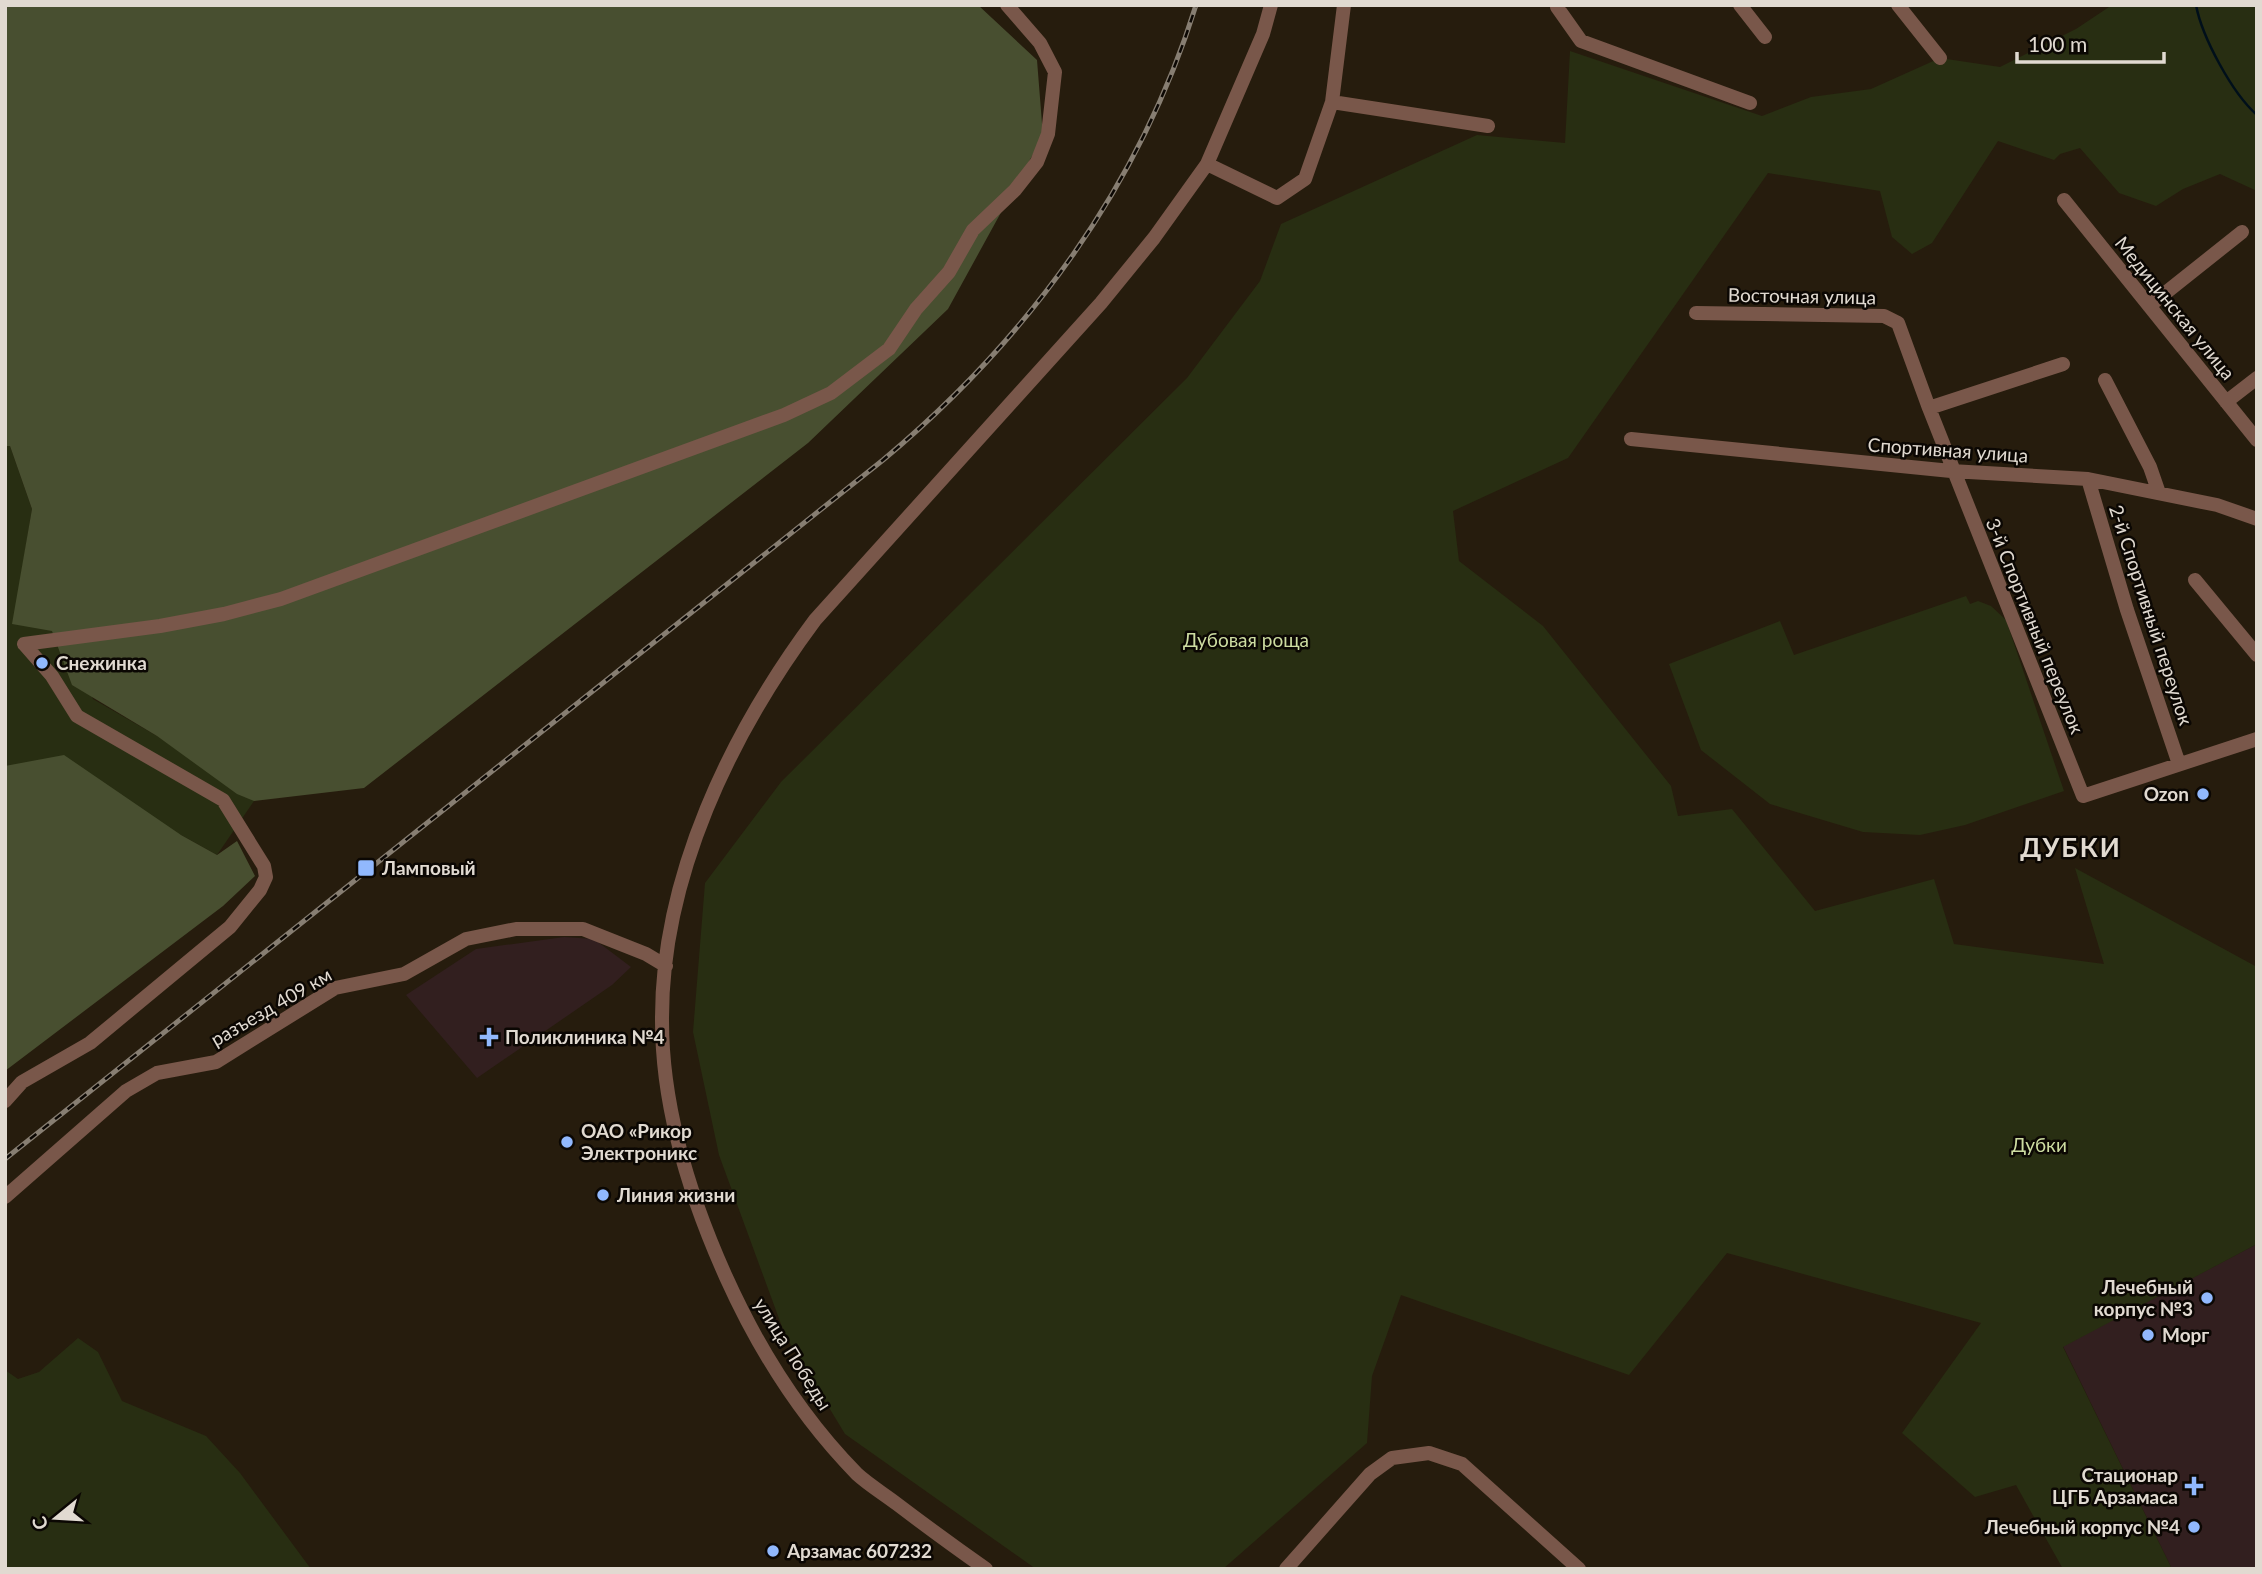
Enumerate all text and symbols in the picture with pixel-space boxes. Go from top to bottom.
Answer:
scale bar [2017,21,2164,65]
text: 100 m [2028,31,2087,56]
street label: Медицинская улица [2111,231,2240,384]
street label: Восточная улица [1728,283,1876,308]
street label: Спортивная улица [1867,432,2029,467]
street label: 2-й Спортивный переулок [2105,502,2198,728]
street label: 3-й Спортивный переулок [1982,515,2089,737]
park label: Дубовая роща [1183,628,1309,651]
place label: Снежинка [56,651,147,674]
marker: Снежинка [34,655,50,671]
place label: Ozon [2144,782,2189,805]
marker: Ozon [2195,786,2211,802]
district label: ДУБКИ [2020,831,2122,863]
place label: Ламповый [381,856,476,879]
marker: Ламповый [356,858,376,878]
street label: разъезд 409 км [206,963,335,1050]
place label: Поликлиника №4 [505,1025,665,1048]
marker: Поликлиника №4 [479,1027,499,1047]
place label: ОАО «Рикор Электроникс [581,1119,697,1164]
park label: Дубки [2011,1133,2067,1156]
marker: ОАО «Рикор Электроникс [559,1134,575,1150]
place label: Линия жизни [616,1183,735,1206]
marker: Линия жизни [595,1187,611,1203]
place label: Лечебный корпус №3 [2094,1275,2193,1320]
marker: Лечебный корпус №3 [2199,1290,2215,1306]
street label: улица Победы [750,1293,837,1414]
place label: Морг [2162,1323,2209,1346]
marker: Морг [2140,1327,2156,1343]
place label: Стационар ЦГБ Арзамаса [2052,1463,2178,1508]
marker: Стационар ЦГБ Арзамаса [2184,1476,2204,1496]
north arrow [21,1483,91,1553]
text: С [26,1513,52,1533]
place label: Лечебный корпус №4 [1984,1515,2180,1538]
marker: Лечебный корпус №4 [2186,1519,2202,1535]
place label: Арзамас 607232 [786,1539,932,1562]
marker: Арзамас 607232 [765,1543,781,1559]

